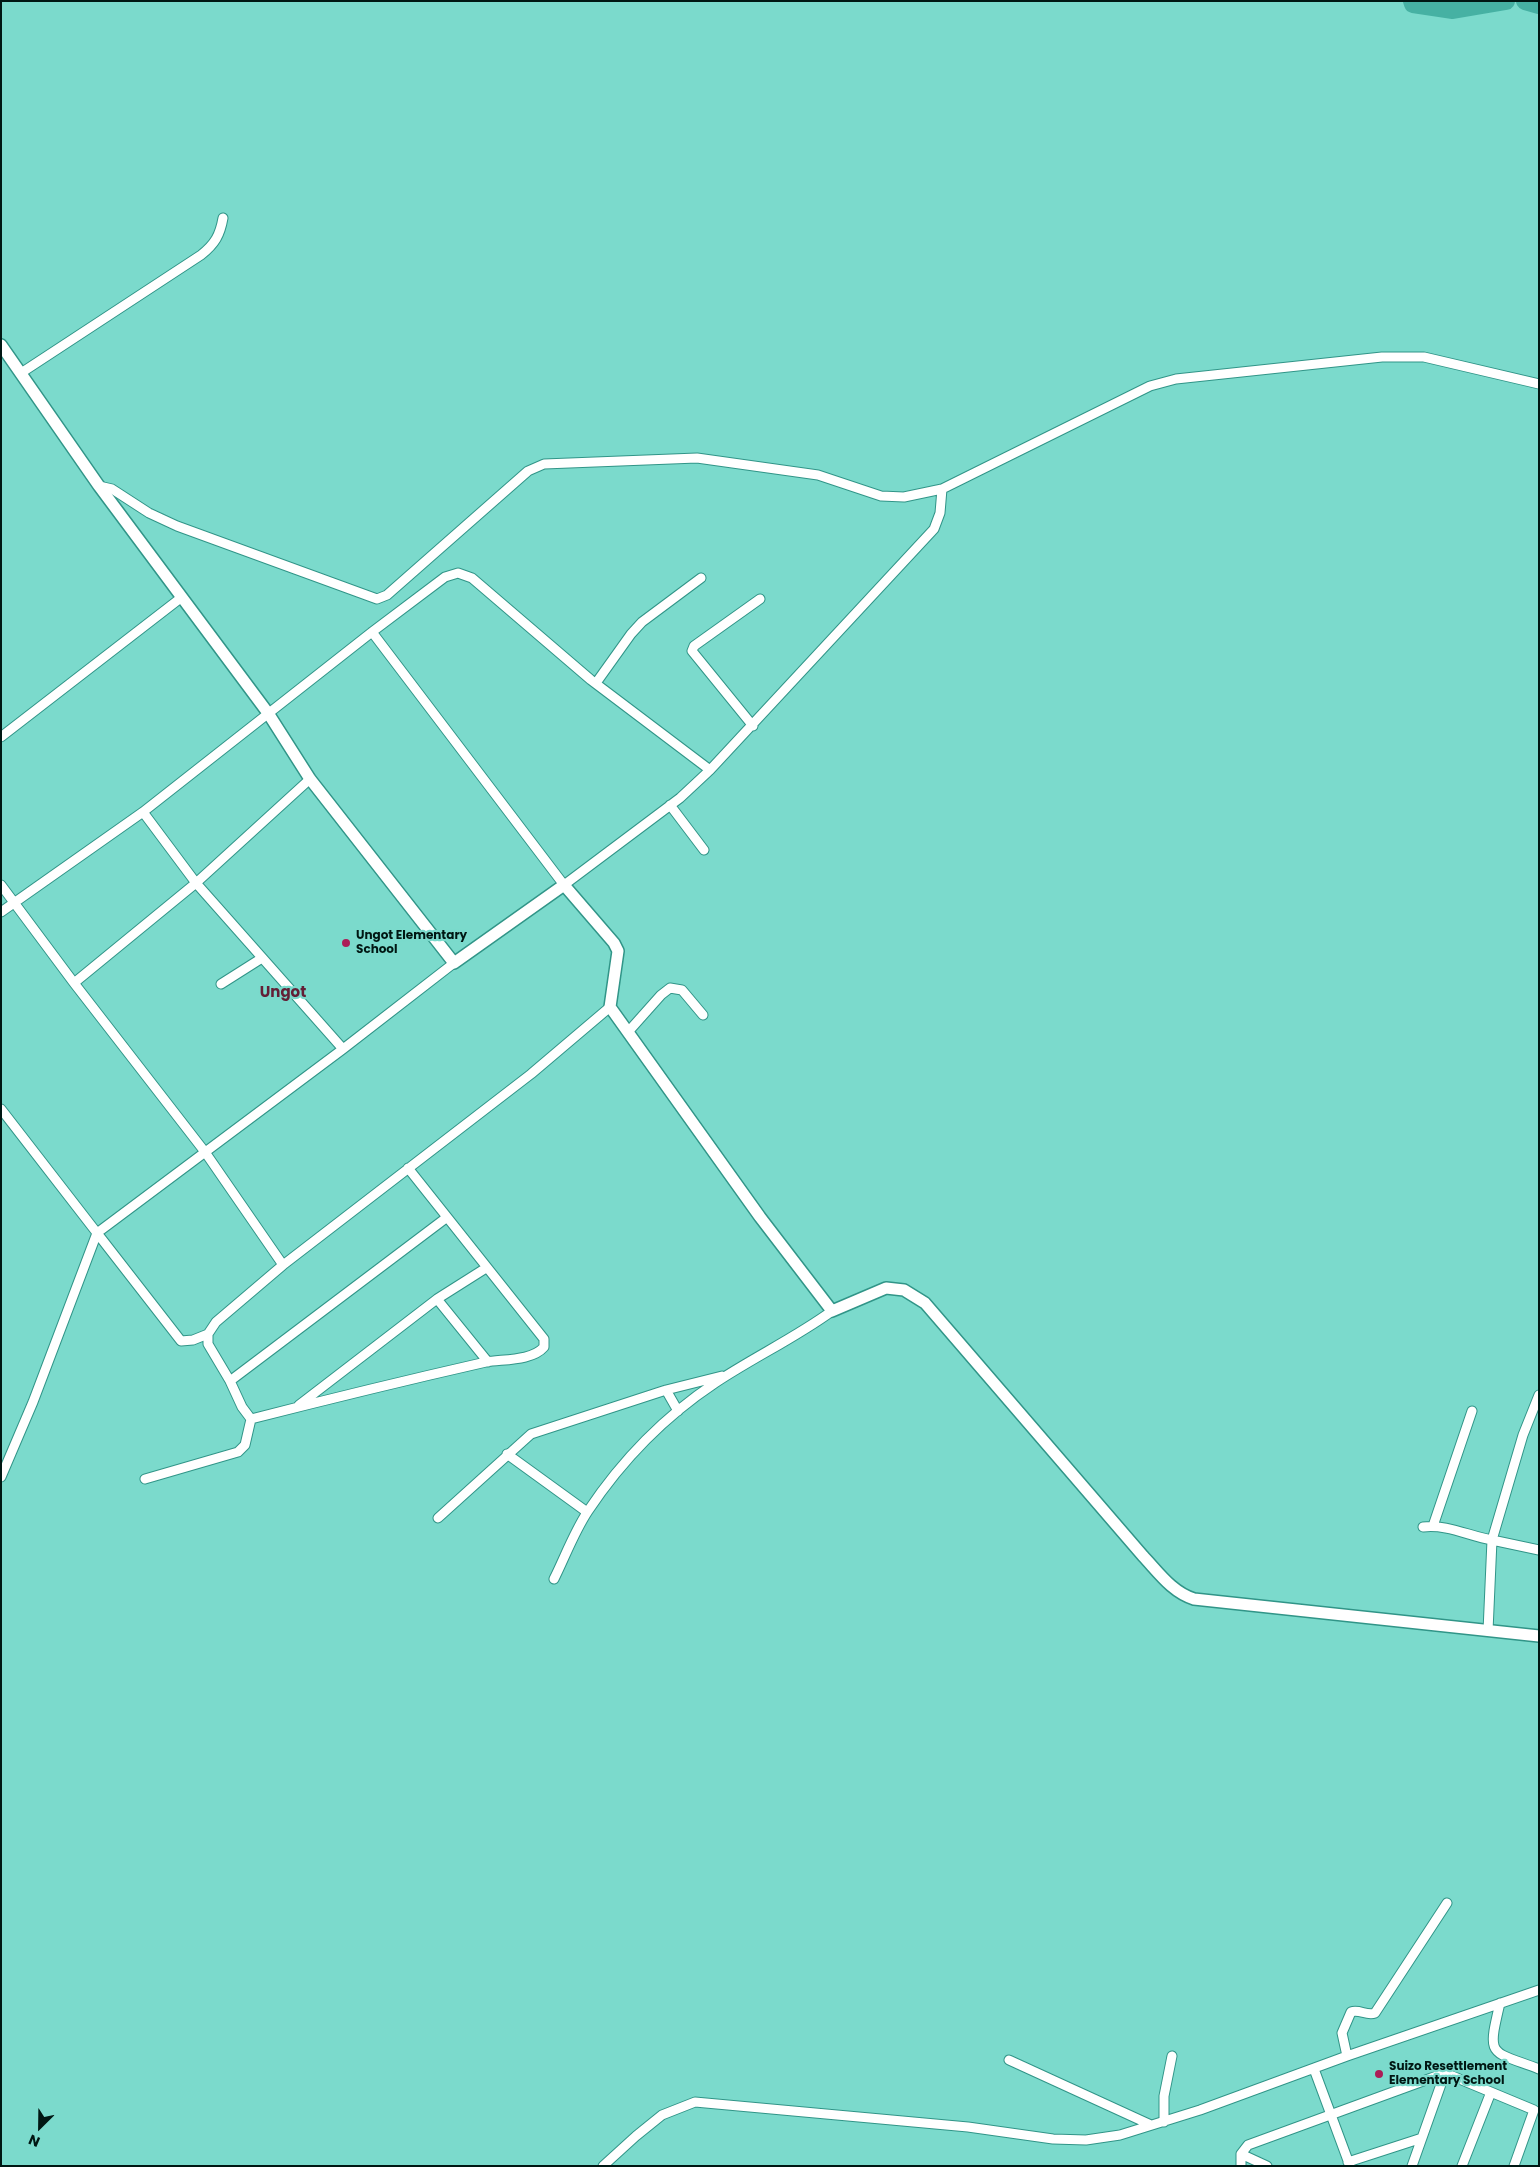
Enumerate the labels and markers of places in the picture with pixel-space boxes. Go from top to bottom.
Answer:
place label: Ungot Elementary School [356,929,467,957]
marker: Ungot Elementary School [340,937,352,949]
place label: Suizo Resettlement Elementary School [1389,2060,1507,2088]
marker: Suizo Resettlement Elementary School [1373,2068,1385,2080]

